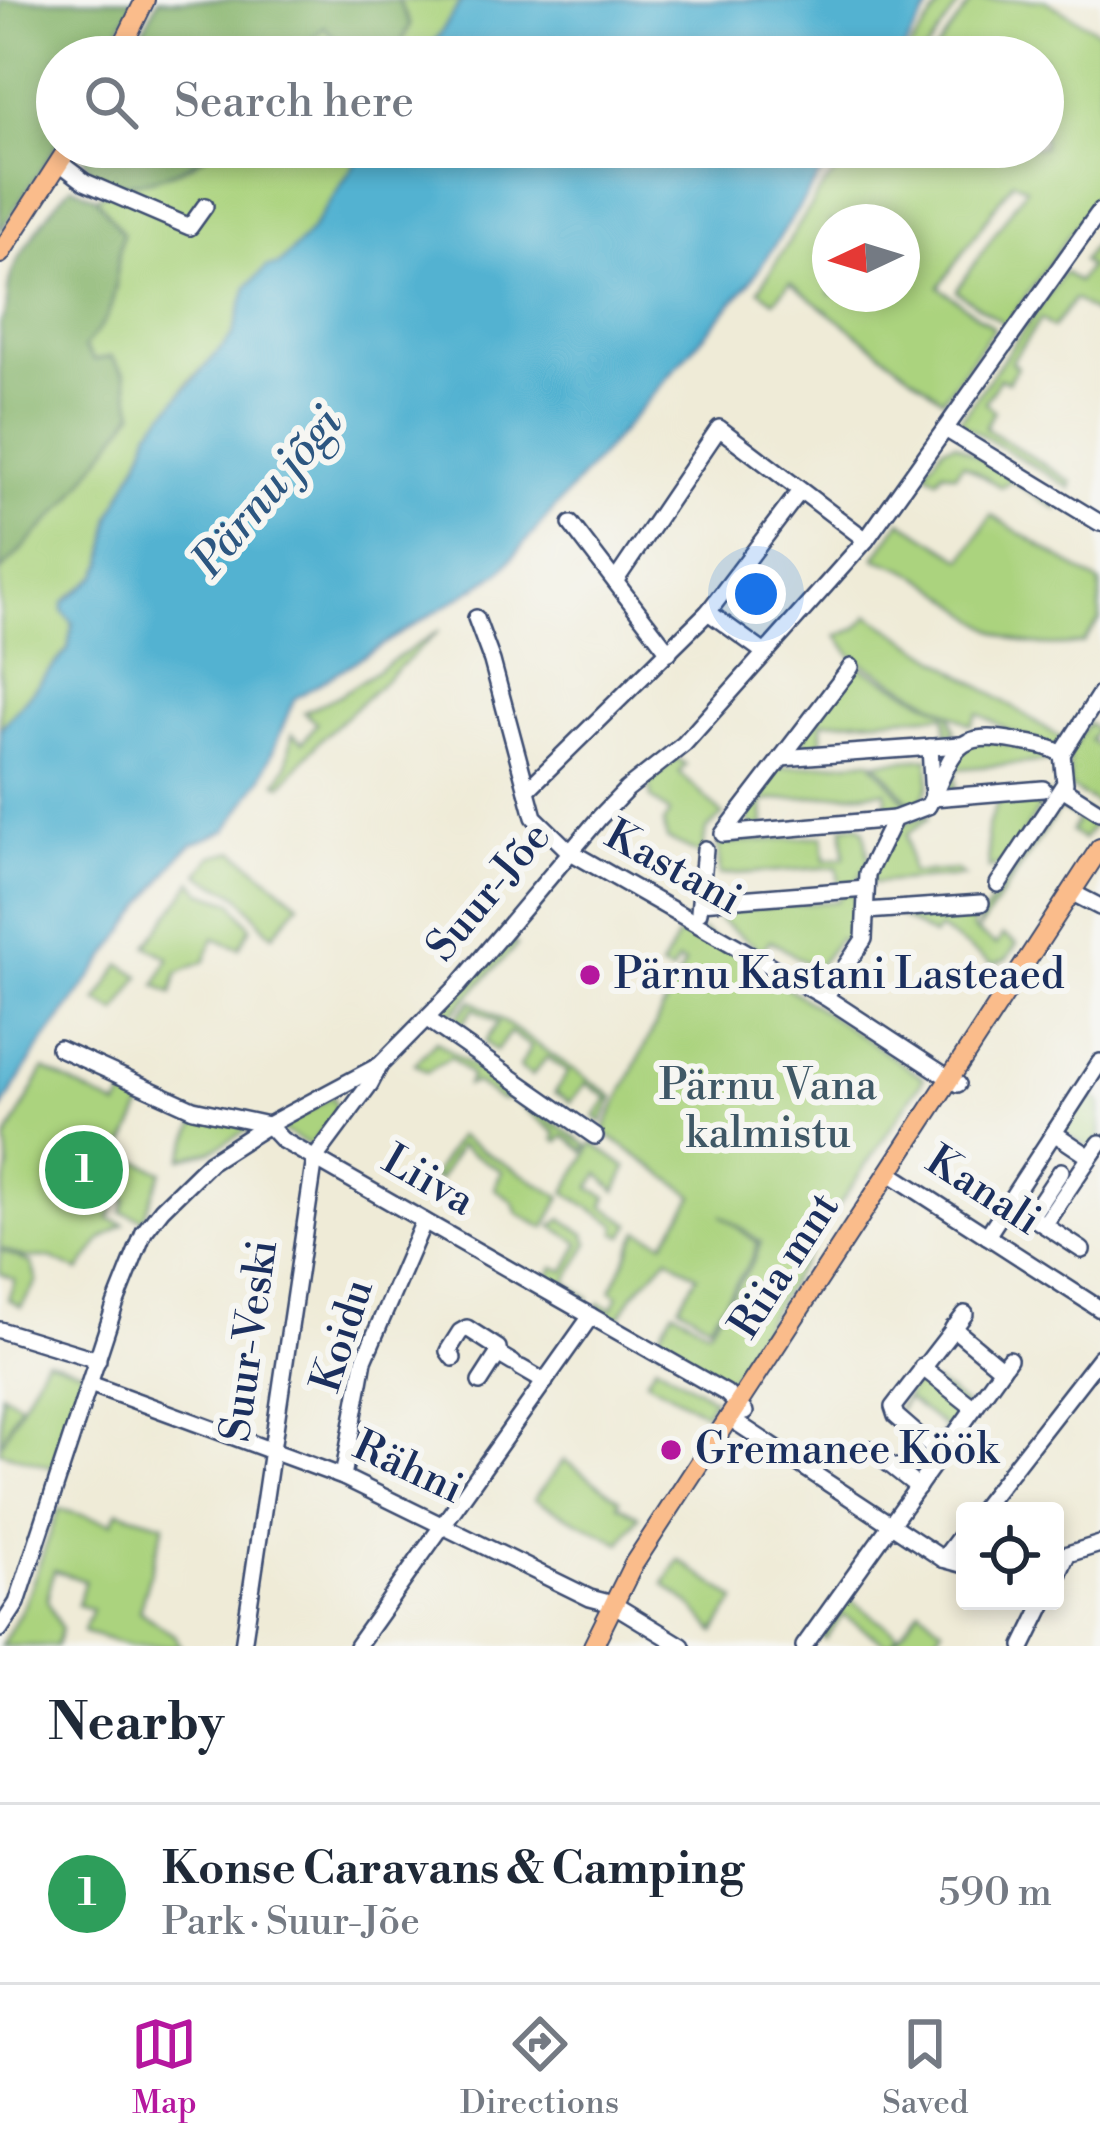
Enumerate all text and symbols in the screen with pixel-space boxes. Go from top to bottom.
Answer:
search box [36,36,1064,168]
icon: search [78,69,144,135]
text: Search here [174,74,414,131]
north arrow [812,204,920,312]
water label: Pärnu jõgi [179,395,356,590]
your location [726,564,786,624]
street label: Kastani [595,809,751,927]
street label: Suur-Jõe [415,811,563,973]
place label: Pärnu Kastani Lasteaed [614,949,1065,1002]
marker: Pärnu Kastani Lasteaed [577,962,603,988]
park label: Pärnu Vana kalmistu [659,1060,878,1161]
pin: 1 [45,1125,123,1215]
street label: Liiva [373,1134,484,1229]
street label: Kanali [916,1134,1050,1248]
street label: Riia mnt [718,1183,852,1349]
street label: Suur-Veski [210,1237,290,1445]
street label: Koidu [300,1273,386,1399]
street label: Rähni [345,1420,471,1516]
place label: Gremanee Köök [695,1424,1001,1477]
marker: Gremanee Köök [658,1437,684,1463]
map controls [956,1502,1064,1610]
button: locate [956,1502,1064,1610]
text: Nearby [48,1692,224,1756]
text: Konse Caravans & Camping [162,1841,744,1898]
text: 1 [78,1869,96,1918]
text: 590 m [939,1869,1052,1918]
text: Park · Suur-Jõe [162,1898,420,1947]
tab: Map [131,2011,197,2124]
tab: Directions [460,2011,619,2124]
tab: Saved [882,2011,969,2124]

